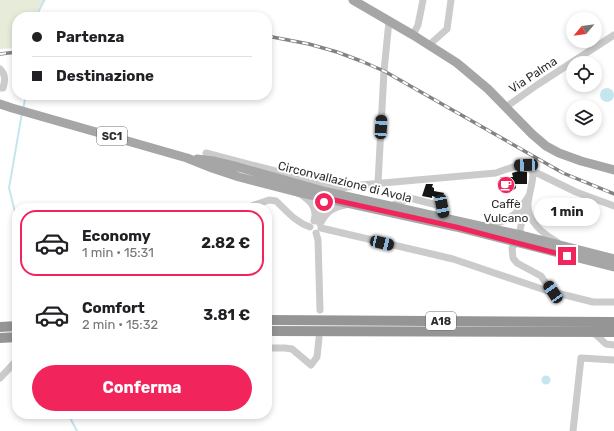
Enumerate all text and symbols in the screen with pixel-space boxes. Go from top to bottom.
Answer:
north arrow [566,12,602,48]
map controls [566,12,602,136]
text: Partenza [56,28,124,46]
street label: Via Palma [506,54,560,96]
button: locate [566,56,602,92]
text: Destinazione [56,67,154,85]
button: layers [566,100,602,136]
car [374,115,388,139]
road number: SC1 [97,127,127,145]
street label: Circonvallazione di Avola [277,159,413,205]
car [514,159,538,171]
cafe icon: Caffè Vulcano [496,175,516,195]
route start [315,193,333,211]
car [434,193,450,219]
place label: Caffè Vulcano [484,197,529,225]
callout: 1 min [534,198,600,226]
text: 1 min [550,204,584,219]
icon: car [34,225,70,261]
text: Economy [82,227,151,245]
text: 2.82 € [201,234,250,252]
car [369,234,395,252]
text: 1 min · 15:31 [82,245,154,260]
route end [558,247,576,265]
car [541,279,565,305]
icon: car [34,297,70,333]
text: Comfort [82,299,145,317]
text: 3.81 € [203,306,250,324]
road number: A18 [426,312,456,330]
text: 2 min · 15:32 [82,317,158,332]
button: Conferma [32,365,252,411]

